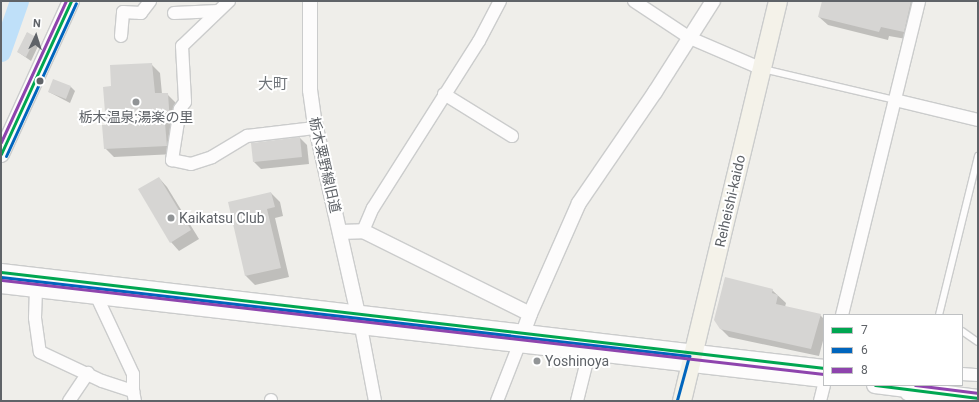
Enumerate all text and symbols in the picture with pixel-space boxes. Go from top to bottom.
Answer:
north arrow [16,16,56,56]
text: N [33,17,41,30]
unlabelled marker [35,76,45,86]
district label: 大町 [258,76,288,94]
marker: 栃木温泉;湯楽の里 [131,97,141,107]
place label: 栃木温泉;湯楽の里 [79,109,193,125]
street label: 栃木粟野線旧道 [306,115,344,215]
street label: Reiheishi-kaido [711,153,749,249]
place label: Kaikatsu Club [179,210,265,226]
marker: Kaikatsu Club [166,213,176,223]
legend [823,314,963,386]
text: 7 [861,323,868,337]
text: 6 [861,343,868,357]
place label: Yoshinoya [545,353,609,369]
marker: Yoshinoya [532,356,542,366]
text: 8 [861,363,868,377]

